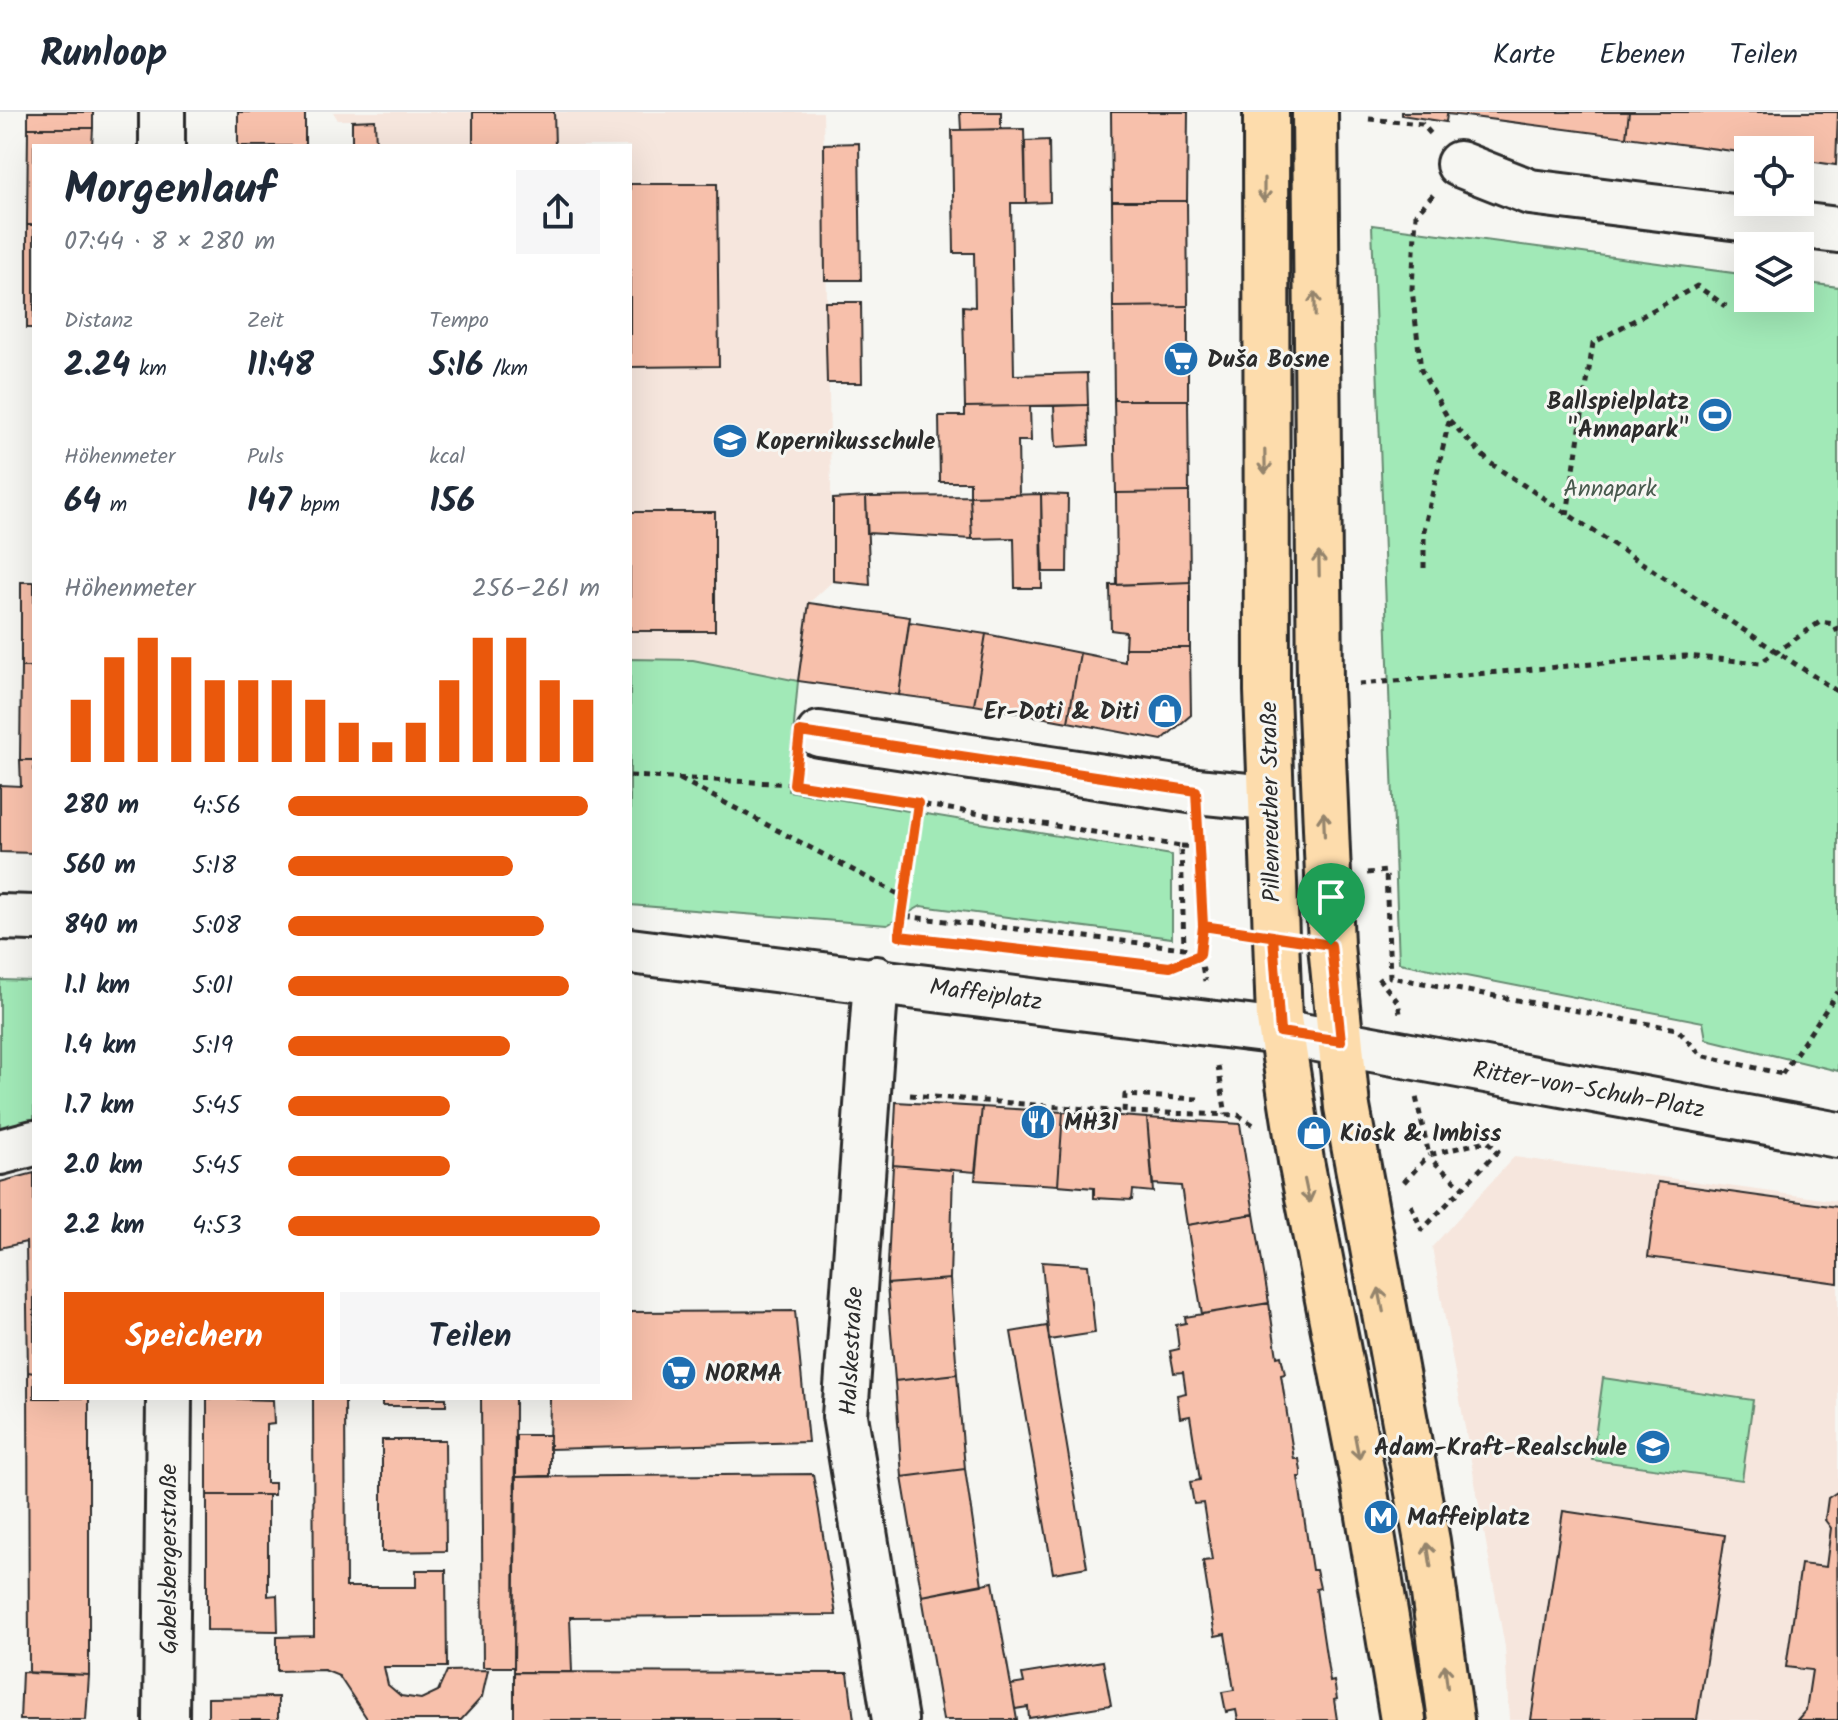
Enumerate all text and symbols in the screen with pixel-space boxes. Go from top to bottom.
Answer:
text: Runloop [40,25,168,85]
text: Karte [1493,33,1555,78]
text: Ebenen [1599,33,1685,78]
text: Teilen [1729,33,1798,78]
map controls [1734,136,1814,312]
button: locate [1734,136,1814,216]
text: Morgenlauf [64,156,275,226]
button: share [516,170,600,254]
one-way arrow [1256,176,1272,203]
text: 07:44 · 8 × 280 m [64,221,275,263]
button: layers [1734,232,1814,312]
one-way arrow [1308,291,1323,318]
text: Distanz [64,304,133,339]
text: Zeit [247,304,284,339]
text: Tempo [429,304,489,339]
text: 2.24 [64,339,130,393]
text: 11:48 [247,339,314,393]
text: 5:16 [429,339,484,393]
supermarket icon: Duša Bosne [1162,340,1200,378]
place label: Duša Bosne [1207,341,1330,380]
text: km [130,352,167,387]
text: /km [484,352,528,387]
place label: Ballspielplatz "Annapark" [1547,383,1689,450]
sports icon: Ballspielplatz "Annapark" [1696,396,1734,434]
school or university icon: Kopernikusschule [711,422,749,460]
place label: Kopernikusschule [756,423,935,462]
text: Höhenmeter [64,440,175,475]
text: Puls [247,440,284,475]
text: kcal [429,440,465,475]
one-way arrow [1257,448,1272,475]
park label: Annapark [1563,470,1657,509]
text: 64 [64,475,101,529]
text: 147 [247,475,292,529]
text: 156 [429,475,475,529]
text: m [101,488,127,523]
text: bpm [292,488,340,523]
one-way arrow [1311,551,1327,578]
text: Höhenmeter [64,568,195,610]
text: 256–261 m [472,568,600,610]
shop icon: Er-Doti & Diti [1146,692,1184,730]
place label: Er-Doti & Diti [984,693,1140,732]
street label: Pillenreuther Straße [1250,701,1293,903]
text: 280 m [64,785,139,827]
text: 4:56 [192,785,241,827]
one-way arrow [1317,811,1332,838]
text: 560 m [64,845,136,887]
text: 5:18 [192,845,236,887]
pin [1297,863,1365,945]
icon: arrive [1309,875,1353,919]
text: 840 m [64,905,138,947]
text: 5:08 [192,905,241,947]
text: 1.1 km [64,965,130,1007]
text: 5:01 [192,965,234,1007]
street label: Maffeiplatz [927,968,1045,1023]
text: 1.4 km [64,1025,136,1067]
text: 5:19 [192,1025,233,1067]
street label: Ritter-von-Schuh-Platz [1470,1051,1708,1130]
text: 1.7 km [64,1085,134,1127]
text: 5:45 [192,1085,241,1127]
restaurant icon: MH31 [1019,1103,1057,1141]
place label: MH31 [1064,1104,1119,1143]
shop icon: Kiosk & Imbiss [1295,1114,1333,1152]
place label: Kiosk & Imbiss [1340,1115,1501,1154]
text: 2.0 km [64,1145,143,1187]
text: 5:45 [192,1145,241,1187]
one-way arrow [1300,1178,1315,1204]
text: 2.2 km [64,1205,145,1247]
text: 4:53 [192,1205,242,1247]
street label: Halskestraße [830,1285,875,1417]
one-way arrow [1373,1288,1388,1313]
button: Speichern [64,1292,324,1384]
button: Teilen [340,1292,600,1384]
supermarket icon: NORMA [660,1354,698,1392]
place label: NORMA [705,1355,783,1394]
school or university icon: Adam-Kraft-Realschule [1634,1428,1672,1466]
place label: Adam-Kraft-Realschule [1374,1429,1627,1468]
one-way arrow [1350,1433,1365,1459]
street label: Gabelsbergerstraße [150,1464,189,1654]
metro station icon: Maffeiplatz [1362,1498,1400,1536]
place label: Maffeiplatz [1407,1499,1530,1538]
one-way arrow [1421,1543,1436,1569]
one-way arrow [1438,1664,1453,1689]

